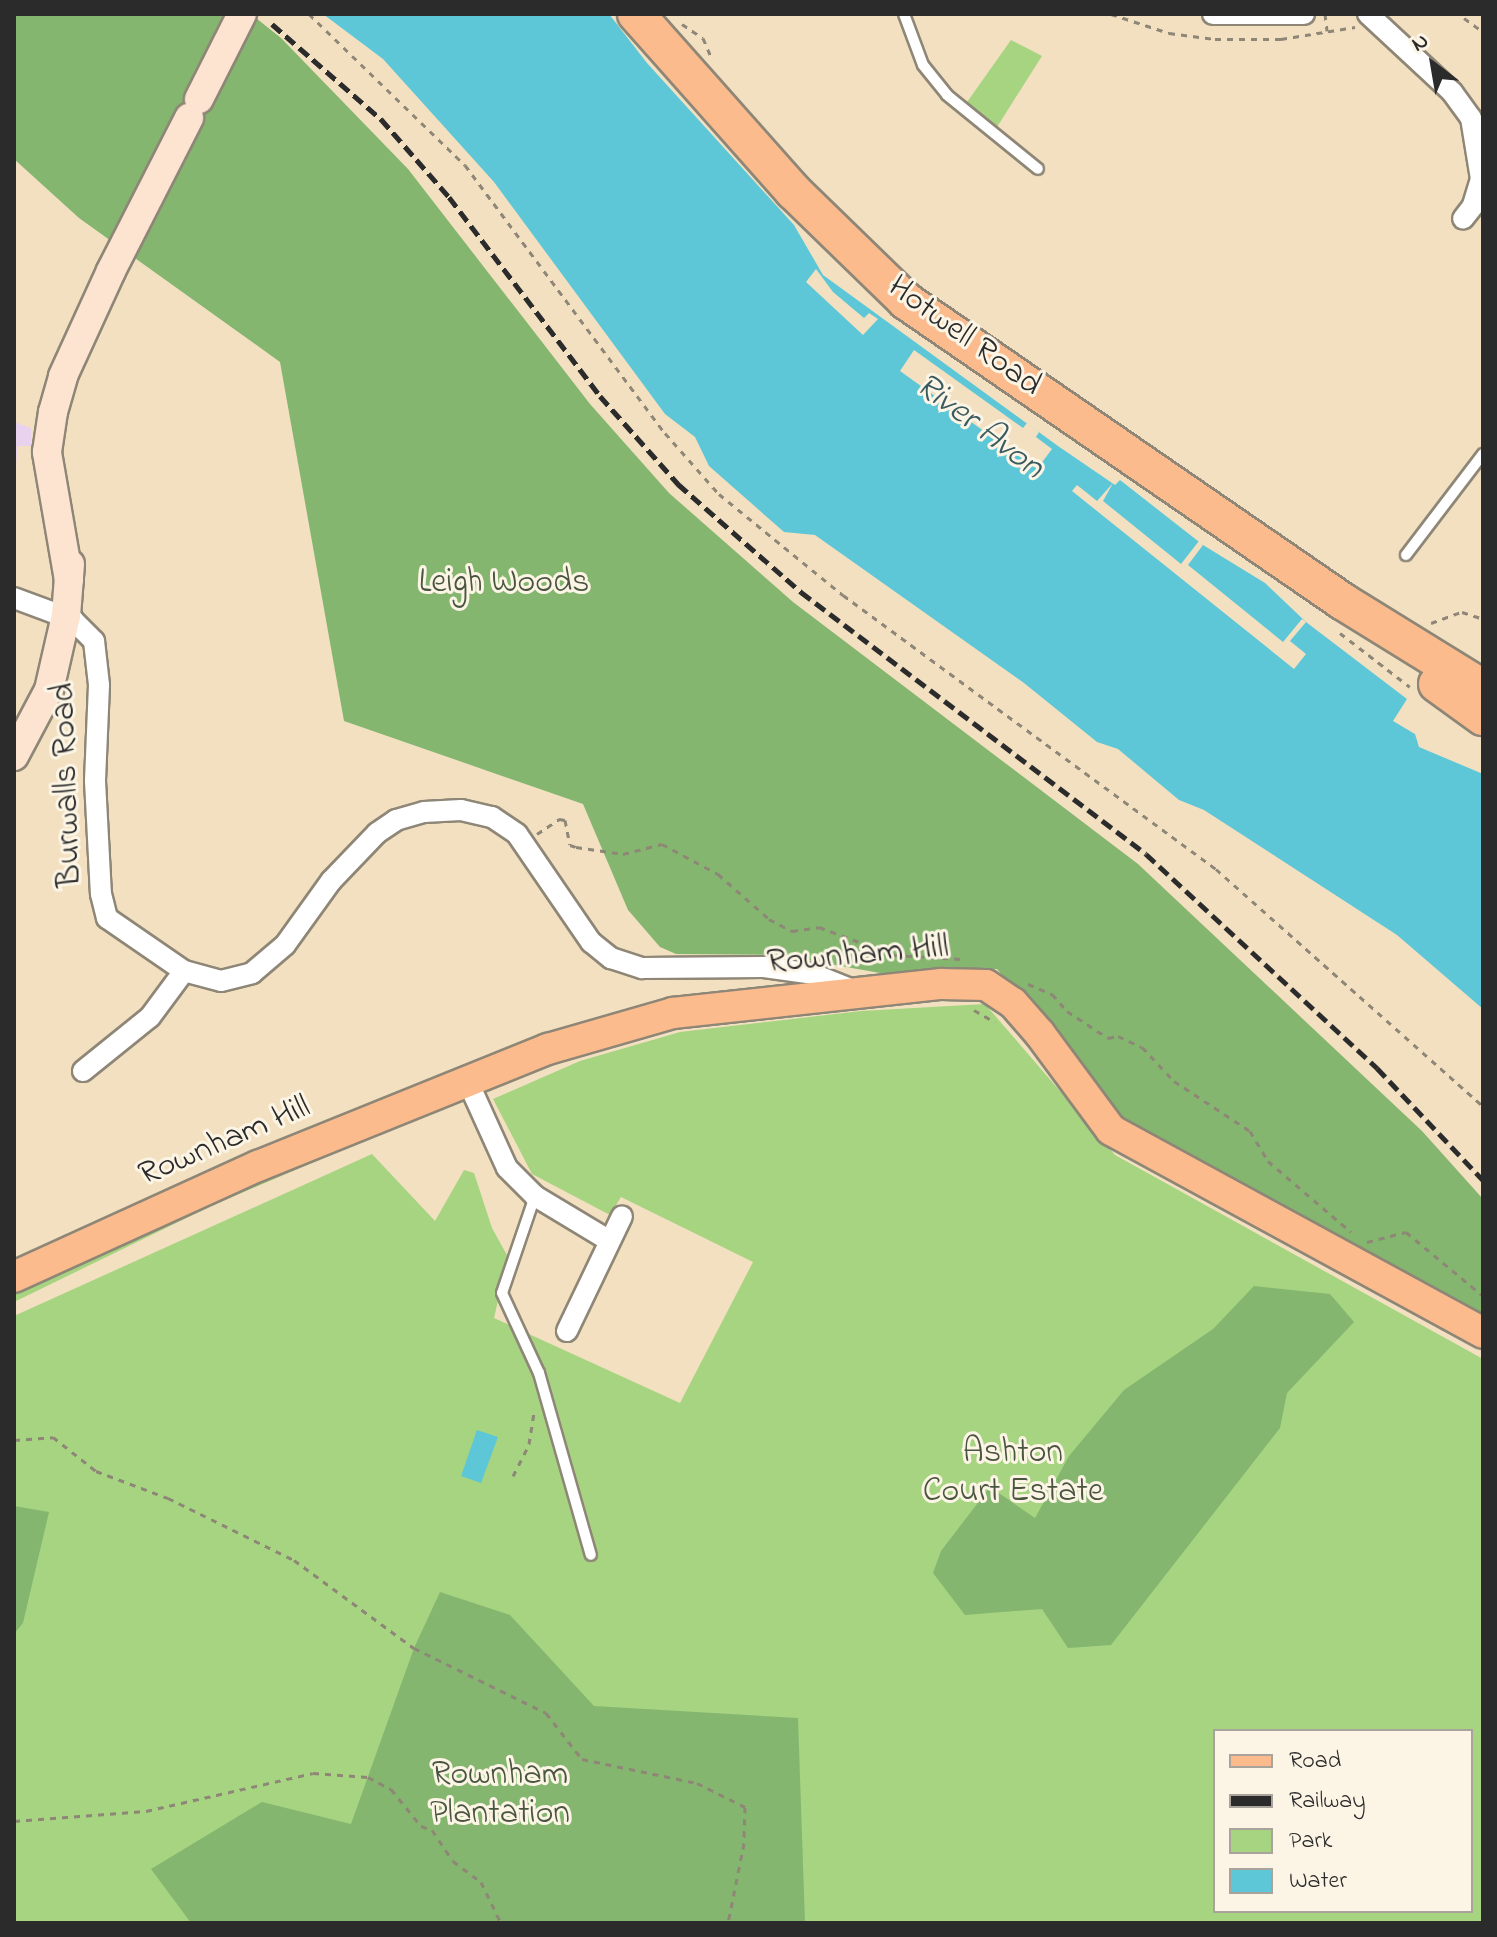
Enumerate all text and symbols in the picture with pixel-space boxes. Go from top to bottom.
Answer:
north arrow [1393,24,1473,104]
text: N [1406,26,1435,61]
street label: Hotwell Road [879,268,1049,406]
water label: River Avon [906,365,1052,489]
park label: Leigh Woods [419,564,589,604]
street label: Burwalls Road [44,682,92,888]
street label: Rownham Hill [765,928,951,984]
street label: Rownham Hill [133,1088,317,1196]
park label: Ashton Court Estate [923,1433,1103,1512]
legend [1213,1729,1473,1913]
text: Road [1289,1744,1341,1779]
park label: Rownham Plantation [430,1755,570,1834]
text: Railway [1289,1784,1366,1819]
text: Park [1289,1824,1332,1859]
text: Water [1289,1864,1347,1899]

